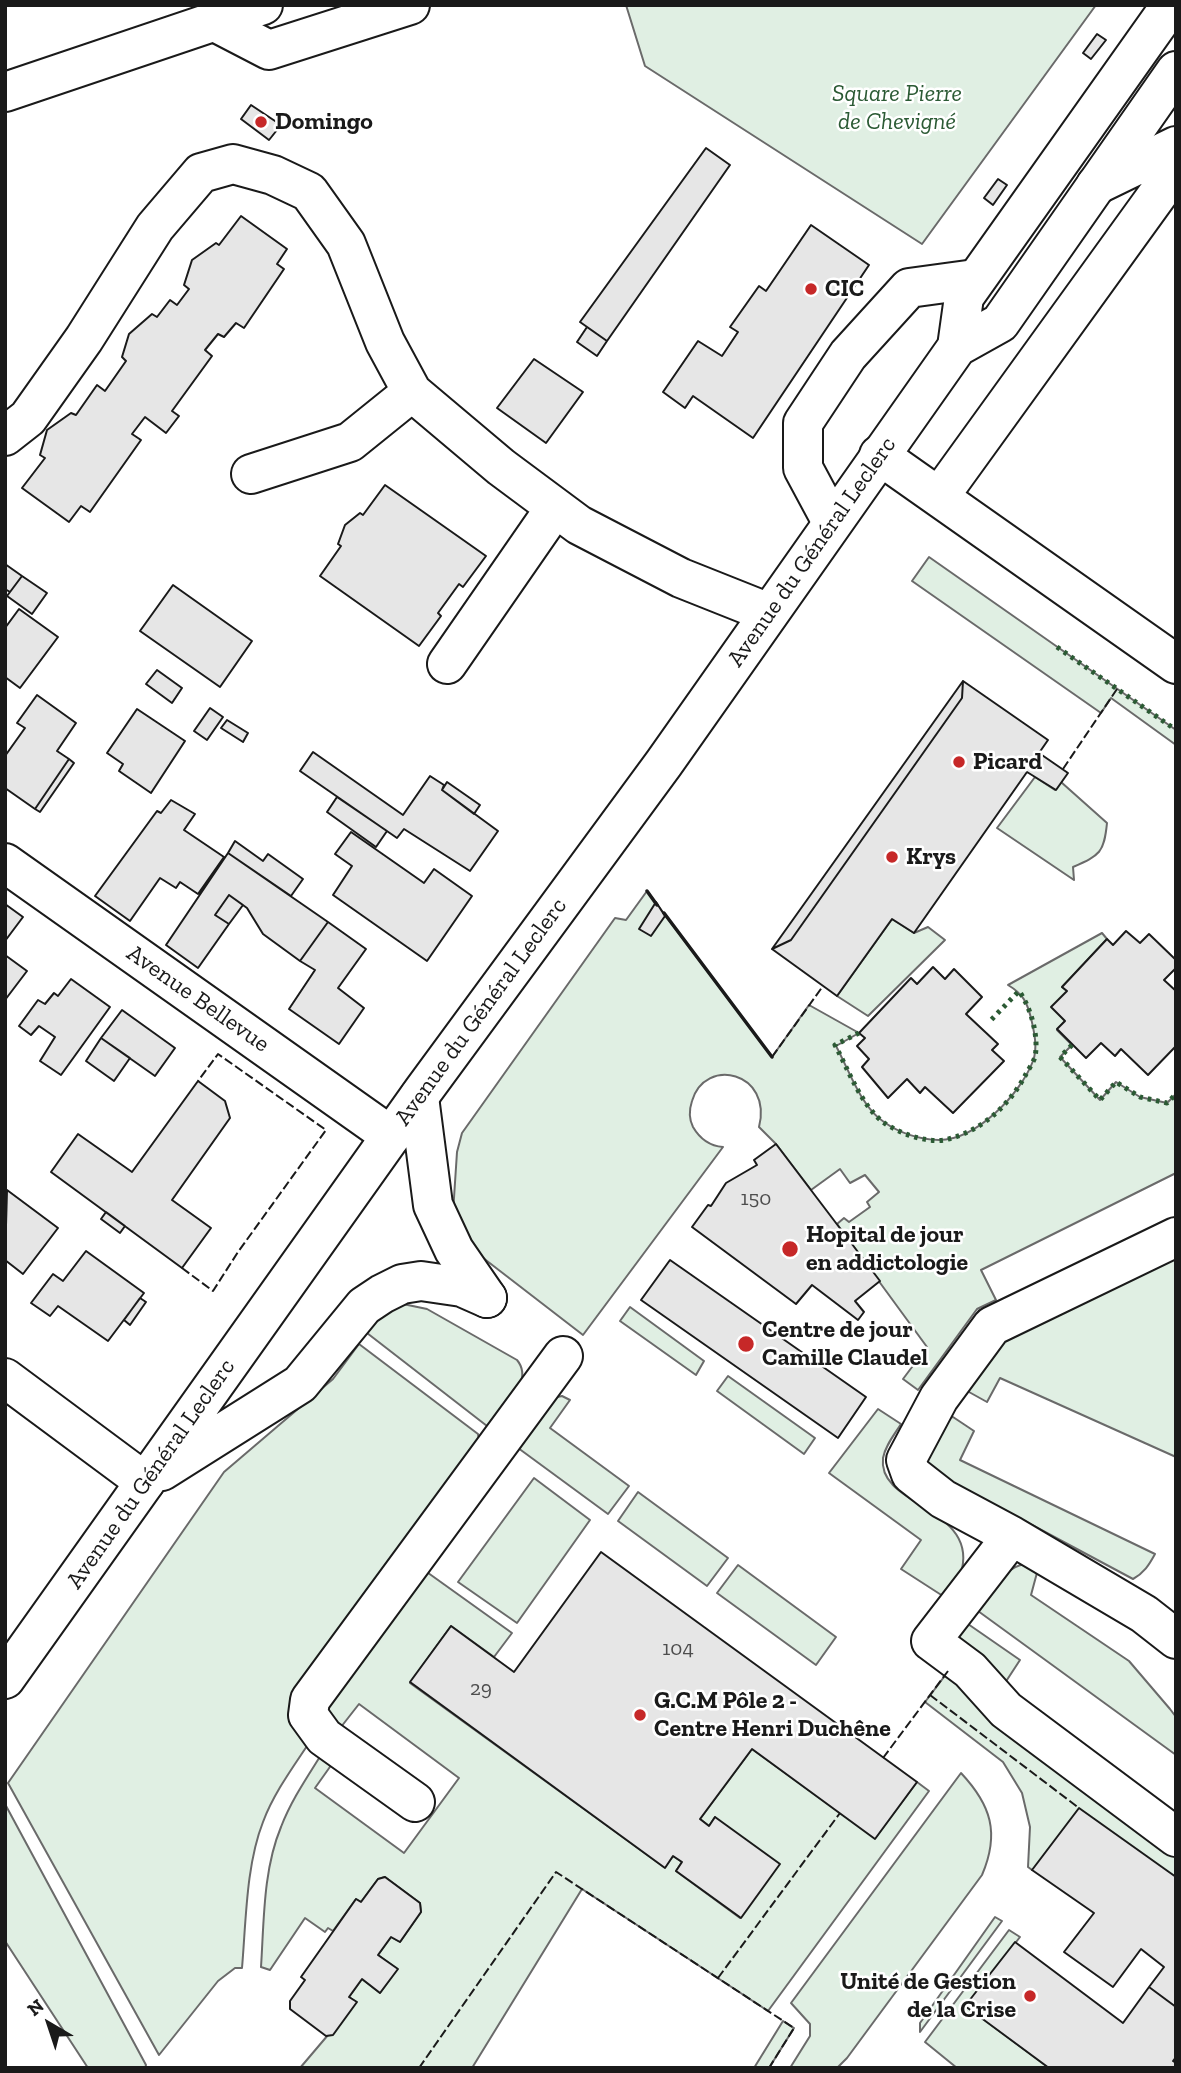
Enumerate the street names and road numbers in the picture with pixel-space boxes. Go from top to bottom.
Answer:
street label: Avenue du Général Leclerc [722,431,902,673]
street label: Avenue du Général Leclerc [389,893,573,1131]
street label: Avenue Bellevue [121,939,275,1059]
street label: Avenue du Général Leclerc [61,1353,241,1595]

